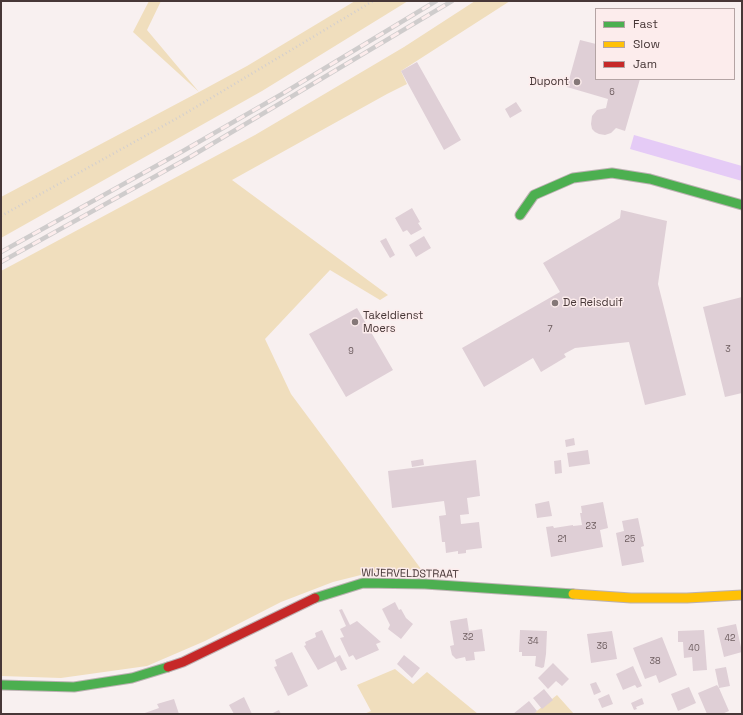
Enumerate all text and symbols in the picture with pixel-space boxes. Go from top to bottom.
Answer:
legend [595,8,735,80]
text: Fast [633,16,658,32]
text: Slow [633,36,660,52]
text: Jam [633,56,657,72]
place label: Dupont [529,75,569,89]
marker: Dupont [572,77,582,87]
house number: 6 [609,88,615,98]
place label: De Reisduif [563,296,623,310]
marker: De Reisduif [550,298,560,308]
place label: Takeldienst Moers [363,309,423,335]
marker: Takeldienst Moers [350,317,360,327]
house number: 7 [547,325,553,335]
house number: 3 [725,345,731,355]
house number: 9 [348,347,354,357]
house number: 23 [586,522,596,532]
house number: 21 [557,535,567,545]
house number: 25 [625,535,635,545]
street label: WIJERVELDSTRAAT [361,567,459,581]
house number: 32 [463,633,473,643]
house number: 42 [724,634,736,644]
house number: 34 [527,637,539,647]
house number: 36 [597,642,607,652]
house number: 40 [688,644,700,654]
house number: 38 [649,657,661,667]

